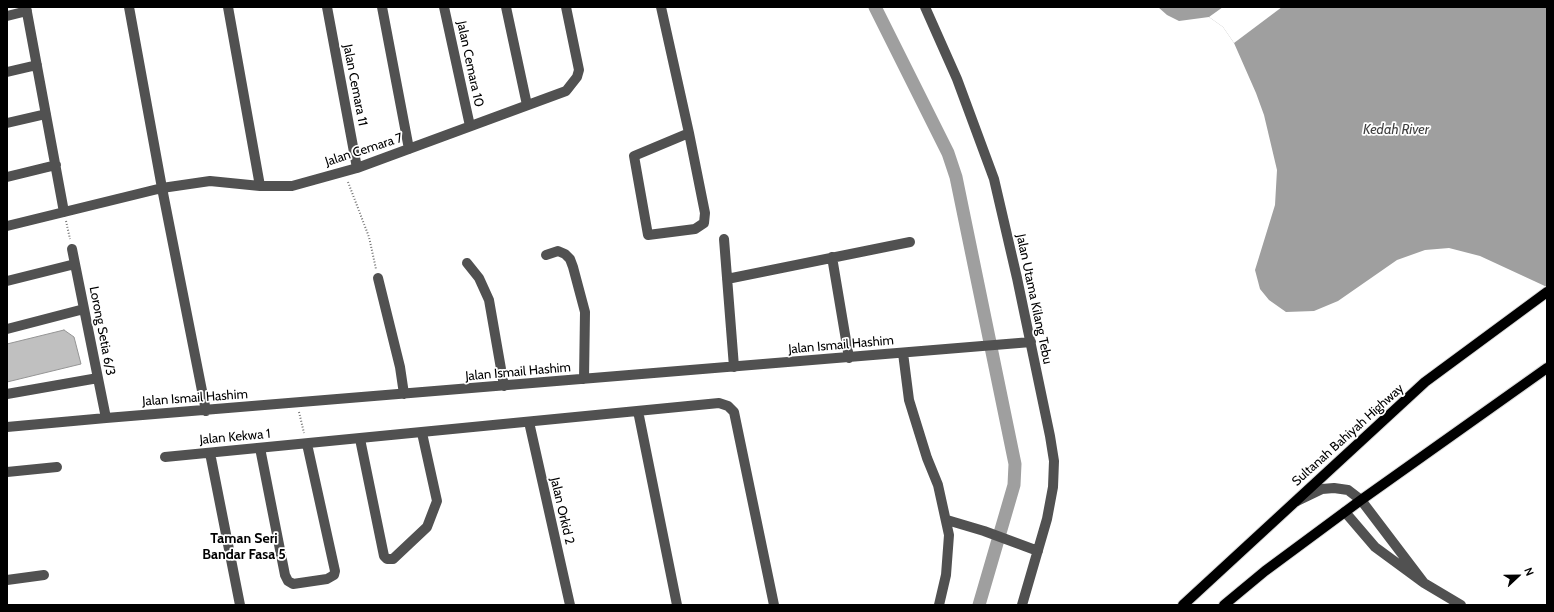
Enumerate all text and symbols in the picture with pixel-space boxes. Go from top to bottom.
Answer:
street label: Jalan Cemara 10 [453,20,487,108]
street label: Jalan Cemara 11 [339,43,371,127]
water label: Kedah River [1363,122,1429,138]
street label: Jalan Cemara 7 [323,130,405,170]
street label: Jalan Utama Kilang Tebu [1013,233,1055,365]
street label: Lorong Setia 6/3 [86,285,118,377]
street label: Jalan Ismail Hashim [788,333,894,357]
street label: Jalan Ismail Hashim [465,360,571,384]
street label: Sultanah Bahiyah Highway [1289,381,1407,489]
street label: Jalan Ismail Hashim [142,387,248,409]
street label: Jalan Kekwa 1 [199,426,271,448]
street label: Jalan Orkid 2 [547,476,577,546]
district label: Taman Seri Bandar Fasa 5 [202,531,286,564]
north arrow [1498,556,1538,596]
text: N [1521,565,1537,578]

